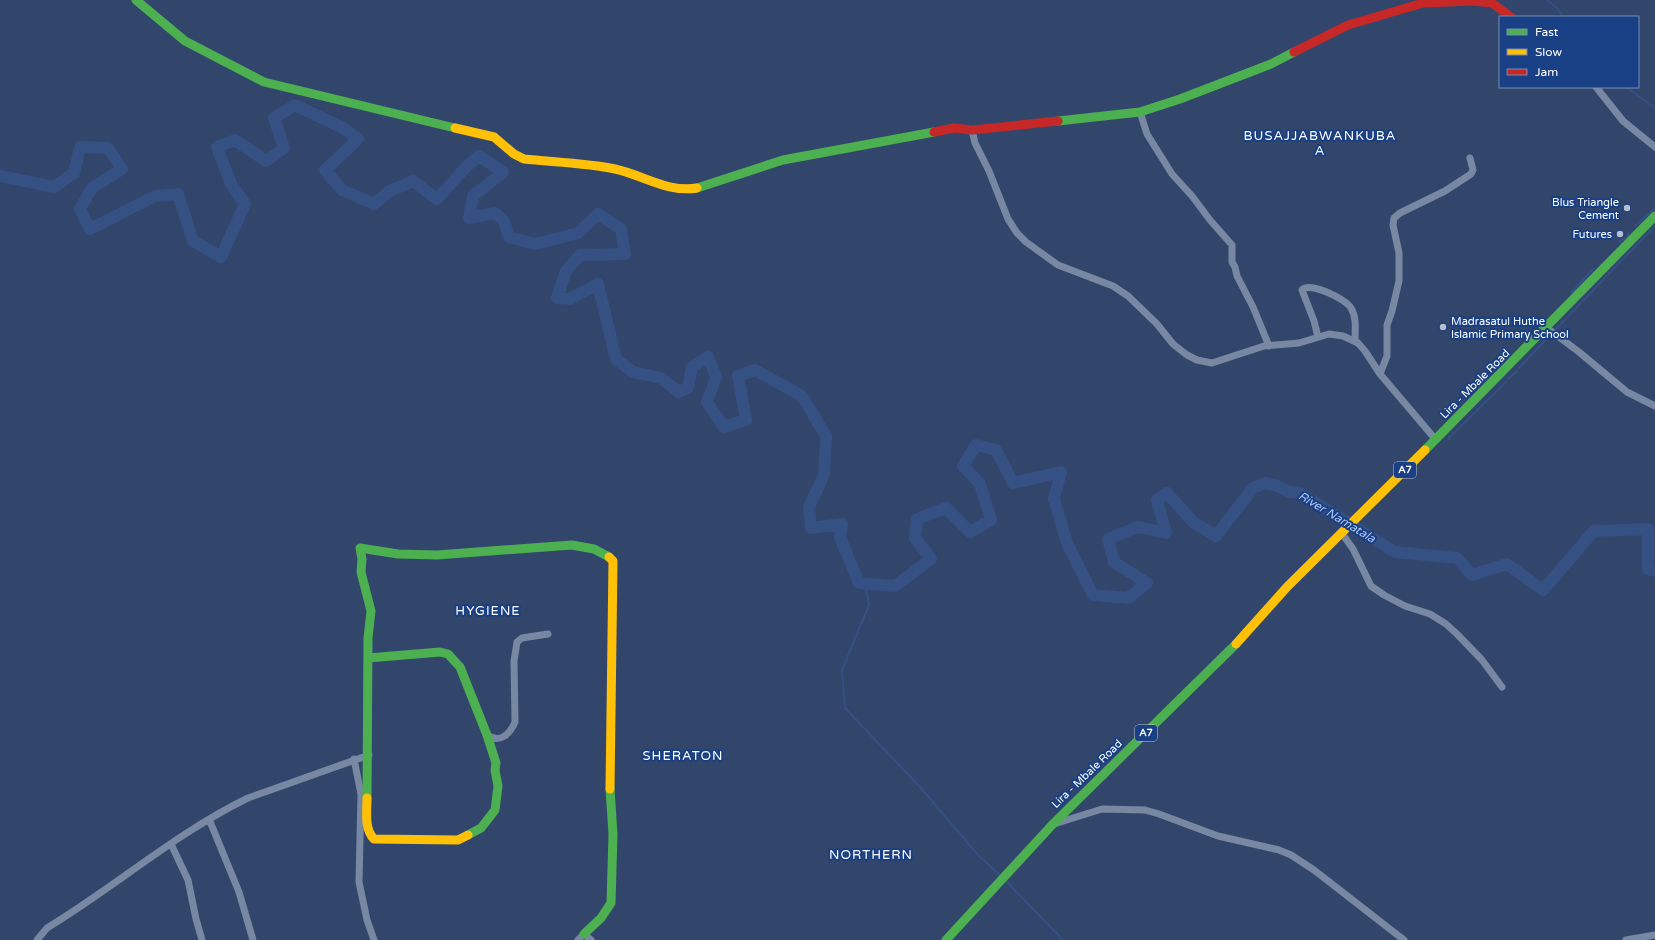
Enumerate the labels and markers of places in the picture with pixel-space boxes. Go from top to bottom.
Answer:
place label: Blus Triangle Cement [1552,196,1619,222]
marker: Blus Triangle Cement [1622,203,1632,213]
place label: Futures [1573,228,1612,241]
marker: Futures [1615,229,1625,239]
place label: Madrasatul Huthe Islamic Primary School [1451,315,1569,341]
marker: Madrasatul Huthe Islamic Primary School [1438,322,1448,332]

